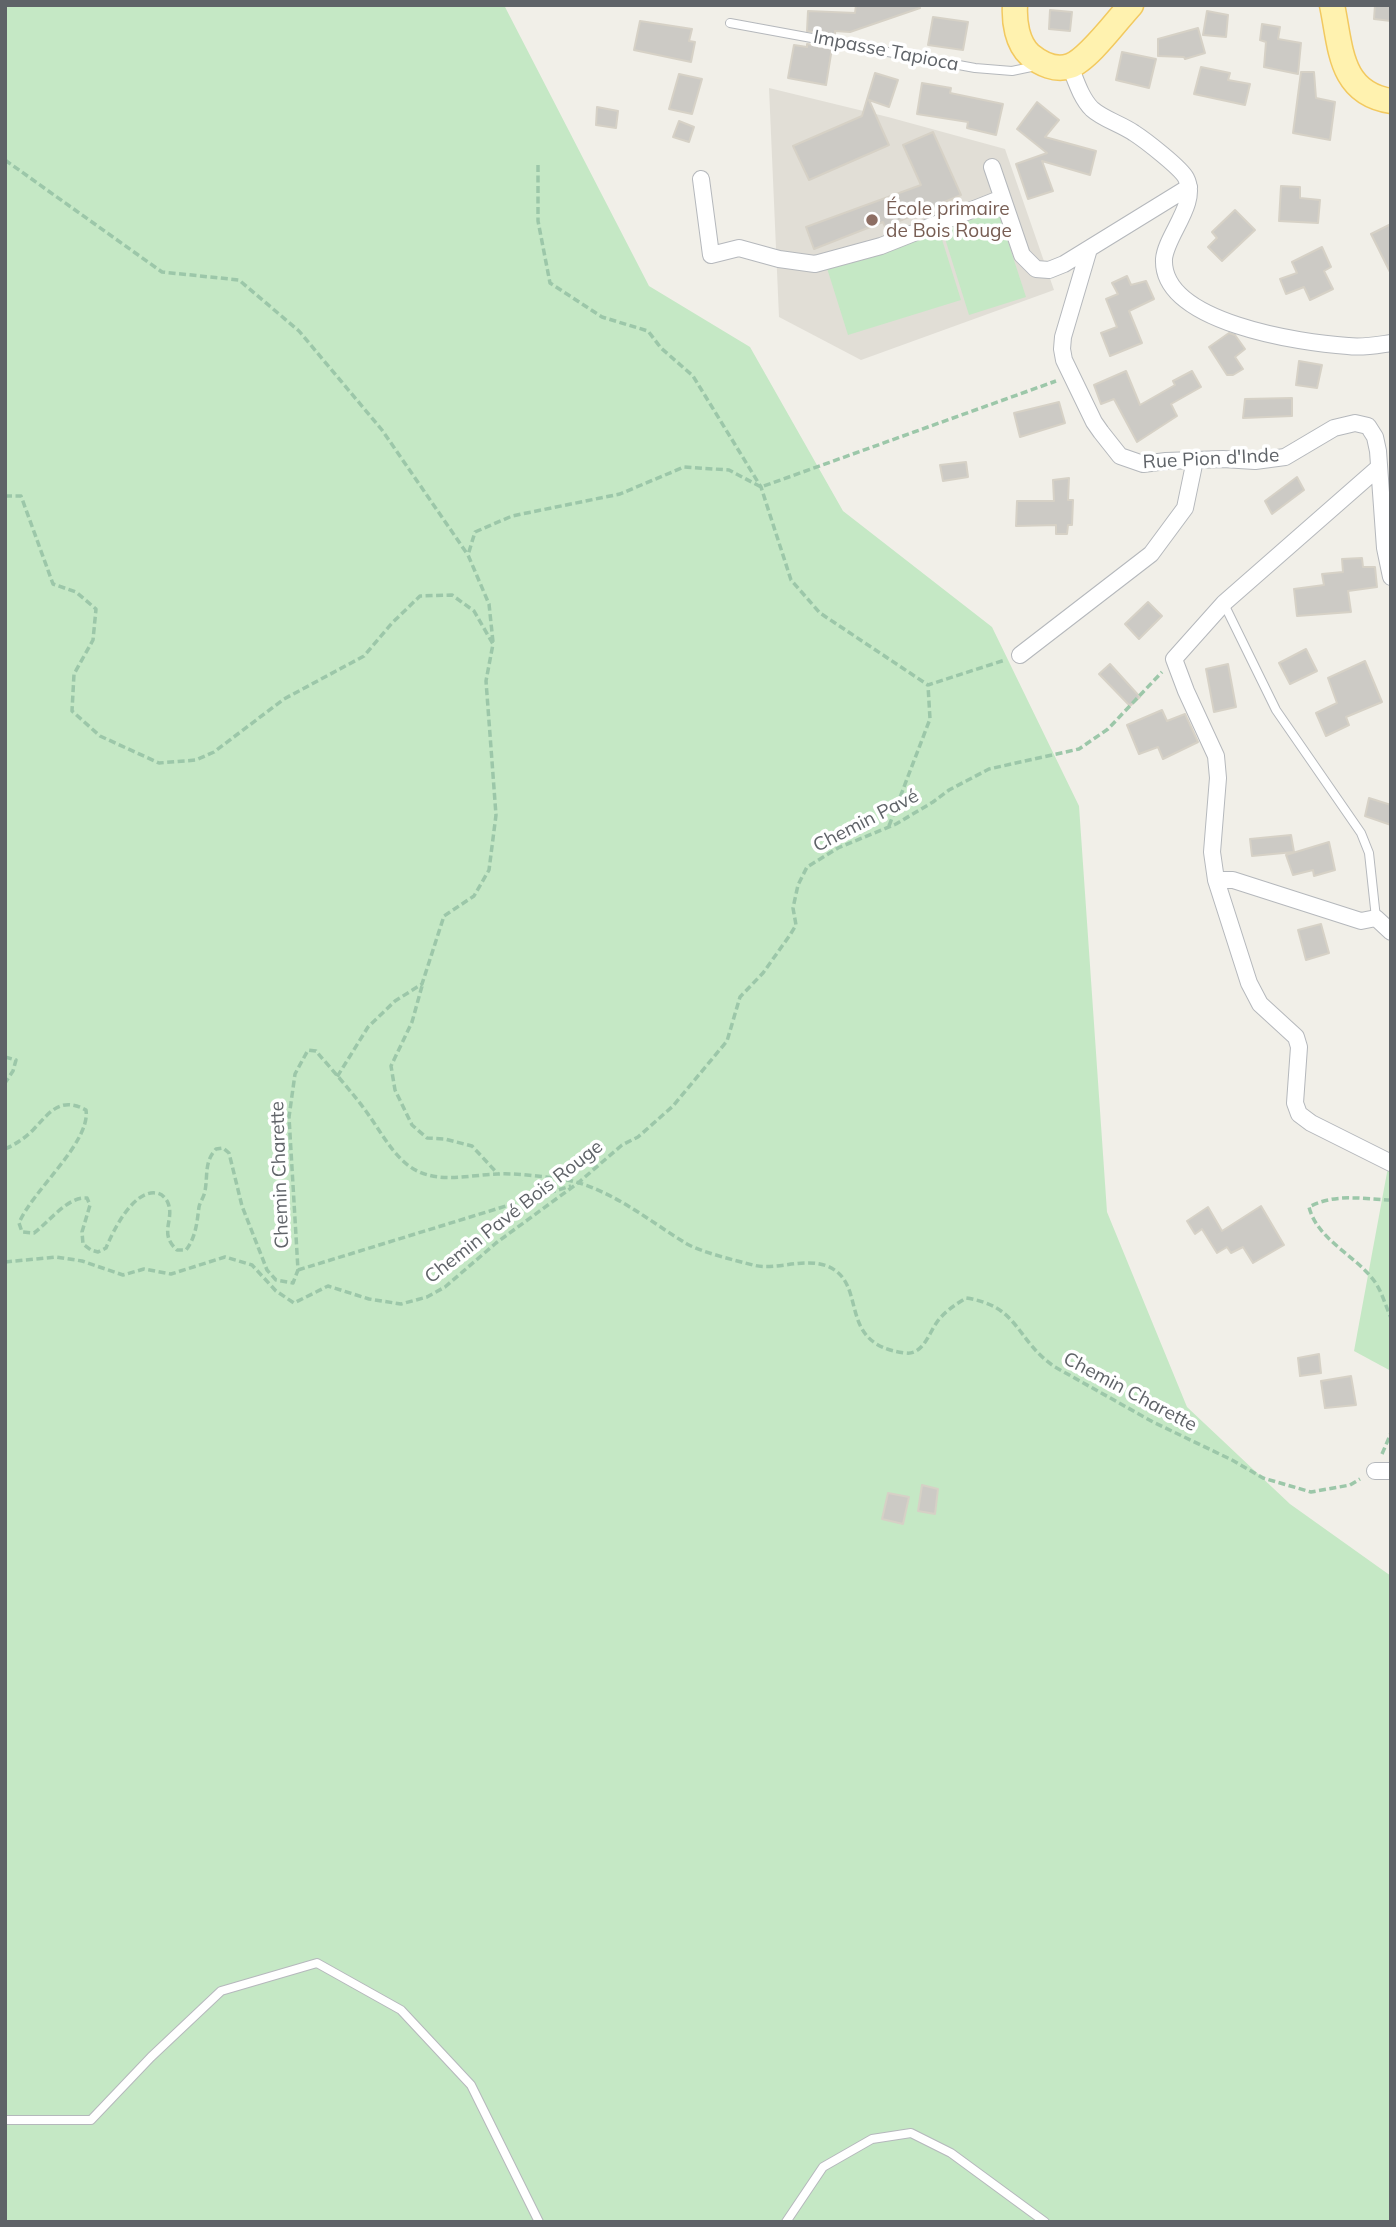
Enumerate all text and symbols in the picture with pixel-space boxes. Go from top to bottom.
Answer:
street label: Impasse Tapioca [811,26,961,76]
place label: École primaire de Bois Rouge [886,198,1012,242]
marker: École primaire de Bois Rouge [864,212,880,228]
street label: Rue Pion d'Inde [1142,444,1280,474]
street label: Chemin Pavé [809,785,923,857]
street label: Chemin Charette [266,1101,294,1249]
street label: Chemin Pavé Bois Rouge [421,1135,607,1289]
street label: Chemin Charette [1059,1347,1201,1437]

